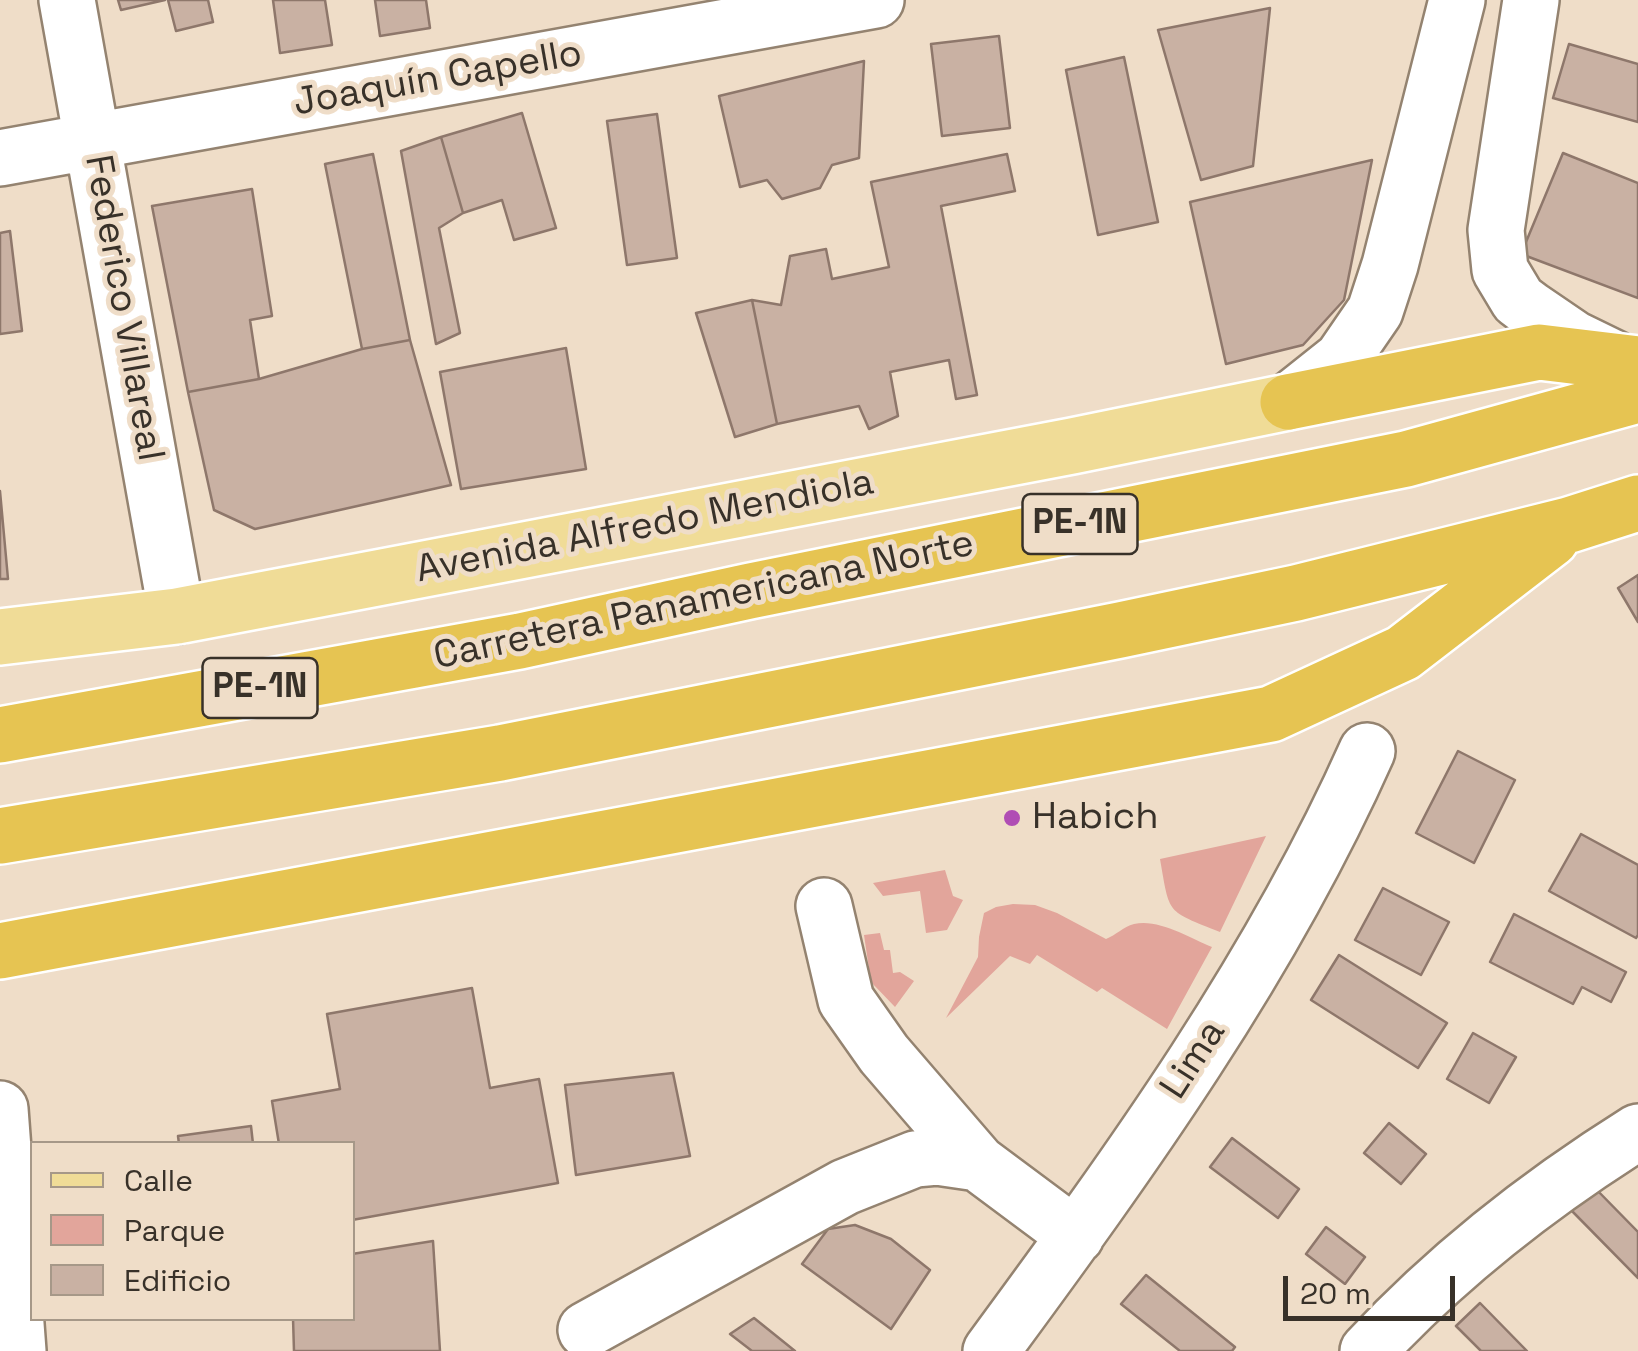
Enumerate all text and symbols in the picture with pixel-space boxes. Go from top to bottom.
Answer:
street label: Joaquín Capello [290,31,586,127]
street label: Federico Villareal [74,151,172,465]
street label: Avenida Alfredo Mendiola [412,460,878,594]
road number: PE-1N [1022,494,1138,554]
street label: Carretera Panamericana Norte [430,521,978,681]
road number: PE-1N [202,658,318,718]
place label: Habich [1032,795,1159,841]
marker: Habich [1001,807,1023,829]
street label: Lima [1152,1012,1236,1108]
legend [30,1141,355,1321]
text: Calle [124,1161,193,1200]
text: Parque [124,1211,225,1250]
scale bar [1288,1256,1460,1318]
text: Edificio [124,1261,231,1300]
text: 20 m [1300,1274,1371,1313]

